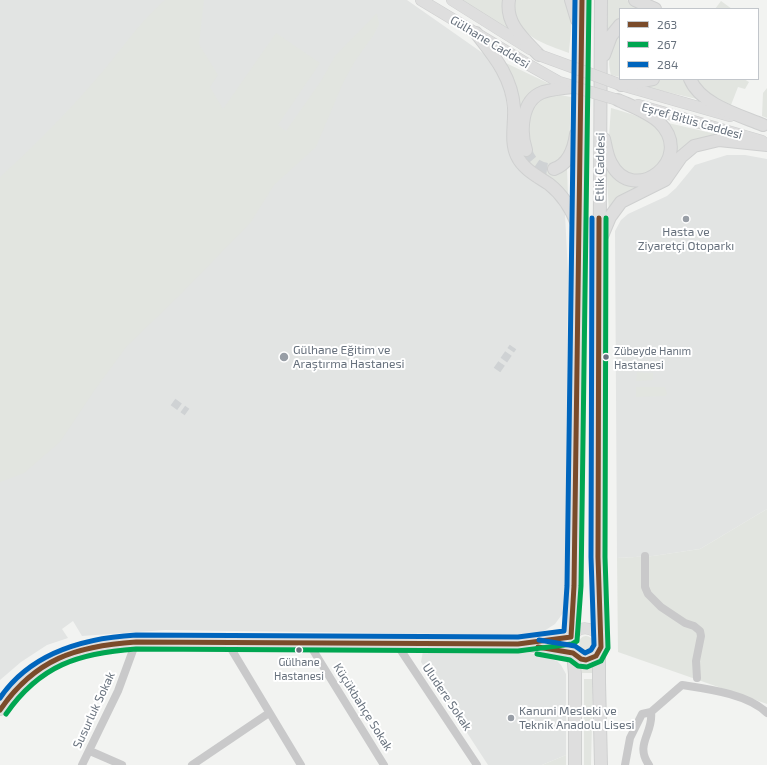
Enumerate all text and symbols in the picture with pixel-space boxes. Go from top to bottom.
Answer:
legend [619,8,759,80]
street label: Gülhane Caddesi [448,13,532,71]
text: 263 [657,17,677,31]
text: 267 [657,37,677,51]
text: 284 [657,57,678,71]
street label: Eşref Bitlis Caddesi [640,100,744,142]
street label: Etlik Caddesi [592,132,608,202]
marker: Hasta ve Ziyaretçi Otoparkı [681,214,691,224]
place label: Hasta ve Ziyaretçi Otoparkı [638,225,734,253]
place label: Gülhane Eğitim ve Araştırma Hastanesi [293,343,404,371]
place label: Zübeyde Hanım Hastanesi [614,344,691,370]
marker: Gülhane Eğitim ve Araştırma Hastanesi [278,351,290,363]
marker: Zübeyde Hanım Hastanesi [601,352,611,362]
marker: Gülhane Hastanesi [294,645,304,655]
place label: Gülhane Hastanesi [274,655,324,681]
street label: Küçükbahçe Sokak [330,661,396,753]
street label: Uludere Sokak [419,661,475,733]
street label: Susurluk Sokak [70,669,118,751]
place label: Kanuni Mesleki ve Teknik Anadolu Lisesi [519,704,634,732]
marker: Kanuni Mesleki ve Teknik Anadolu Lisesi [506,713,516,723]

